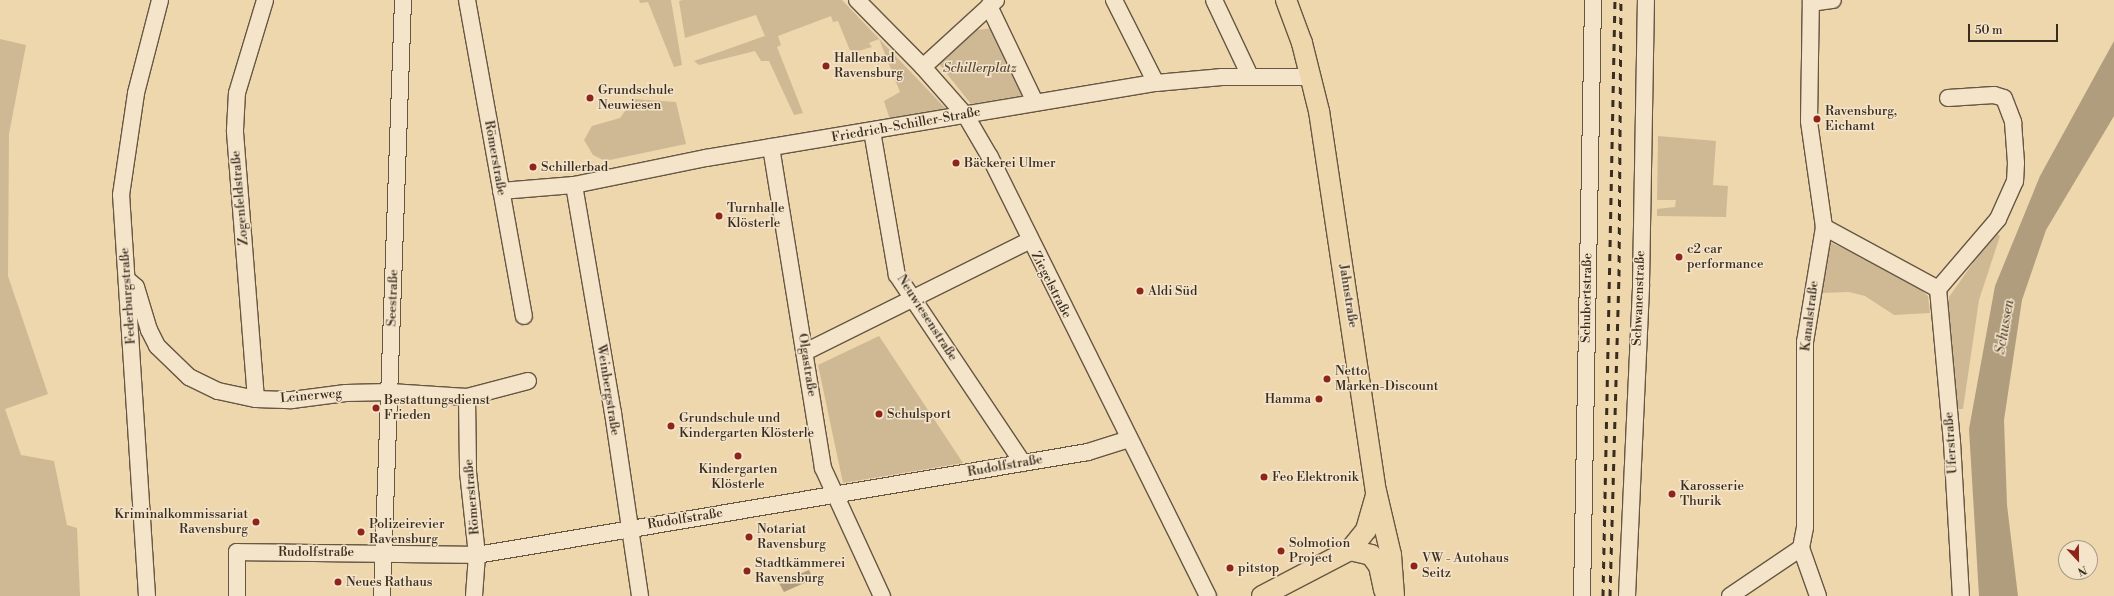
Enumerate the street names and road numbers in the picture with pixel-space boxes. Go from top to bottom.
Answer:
street label: Friedrich-Schiller-Straße [830,104,982,146]
street label: Römerstraße [481,119,509,197]
street label: Zogenfeldstraße [228,150,252,246]
street label: Federburgstraße [117,247,139,345]
street label: Ziegelstraße [1028,249,1074,321]
street label: Schwanenstraße [1630,250,1648,346]
street label: Schubertstraße [1578,253,1596,343]
street label: Jahnstraße [1335,263,1361,329]
street label: Seestraße [384,269,402,327]
street label: Neuwiesenstraße [893,272,961,364]
street label: Kanalstraße [1798,280,1822,352]
street label: Olgastraße [794,332,820,398]
street label: Weinbergstraße [593,343,623,437]
street label: Leinerweg [279,386,343,406]
street label: Uferstraße [1941,411,1961,475]
street label: Rudolfstraße [966,452,1044,480]
street label: Römerstraße [461,458,483,536]
street label: Rudolfstraße [646,505,724,533]
street label: Rudolfstraße [278,544,354,560]

